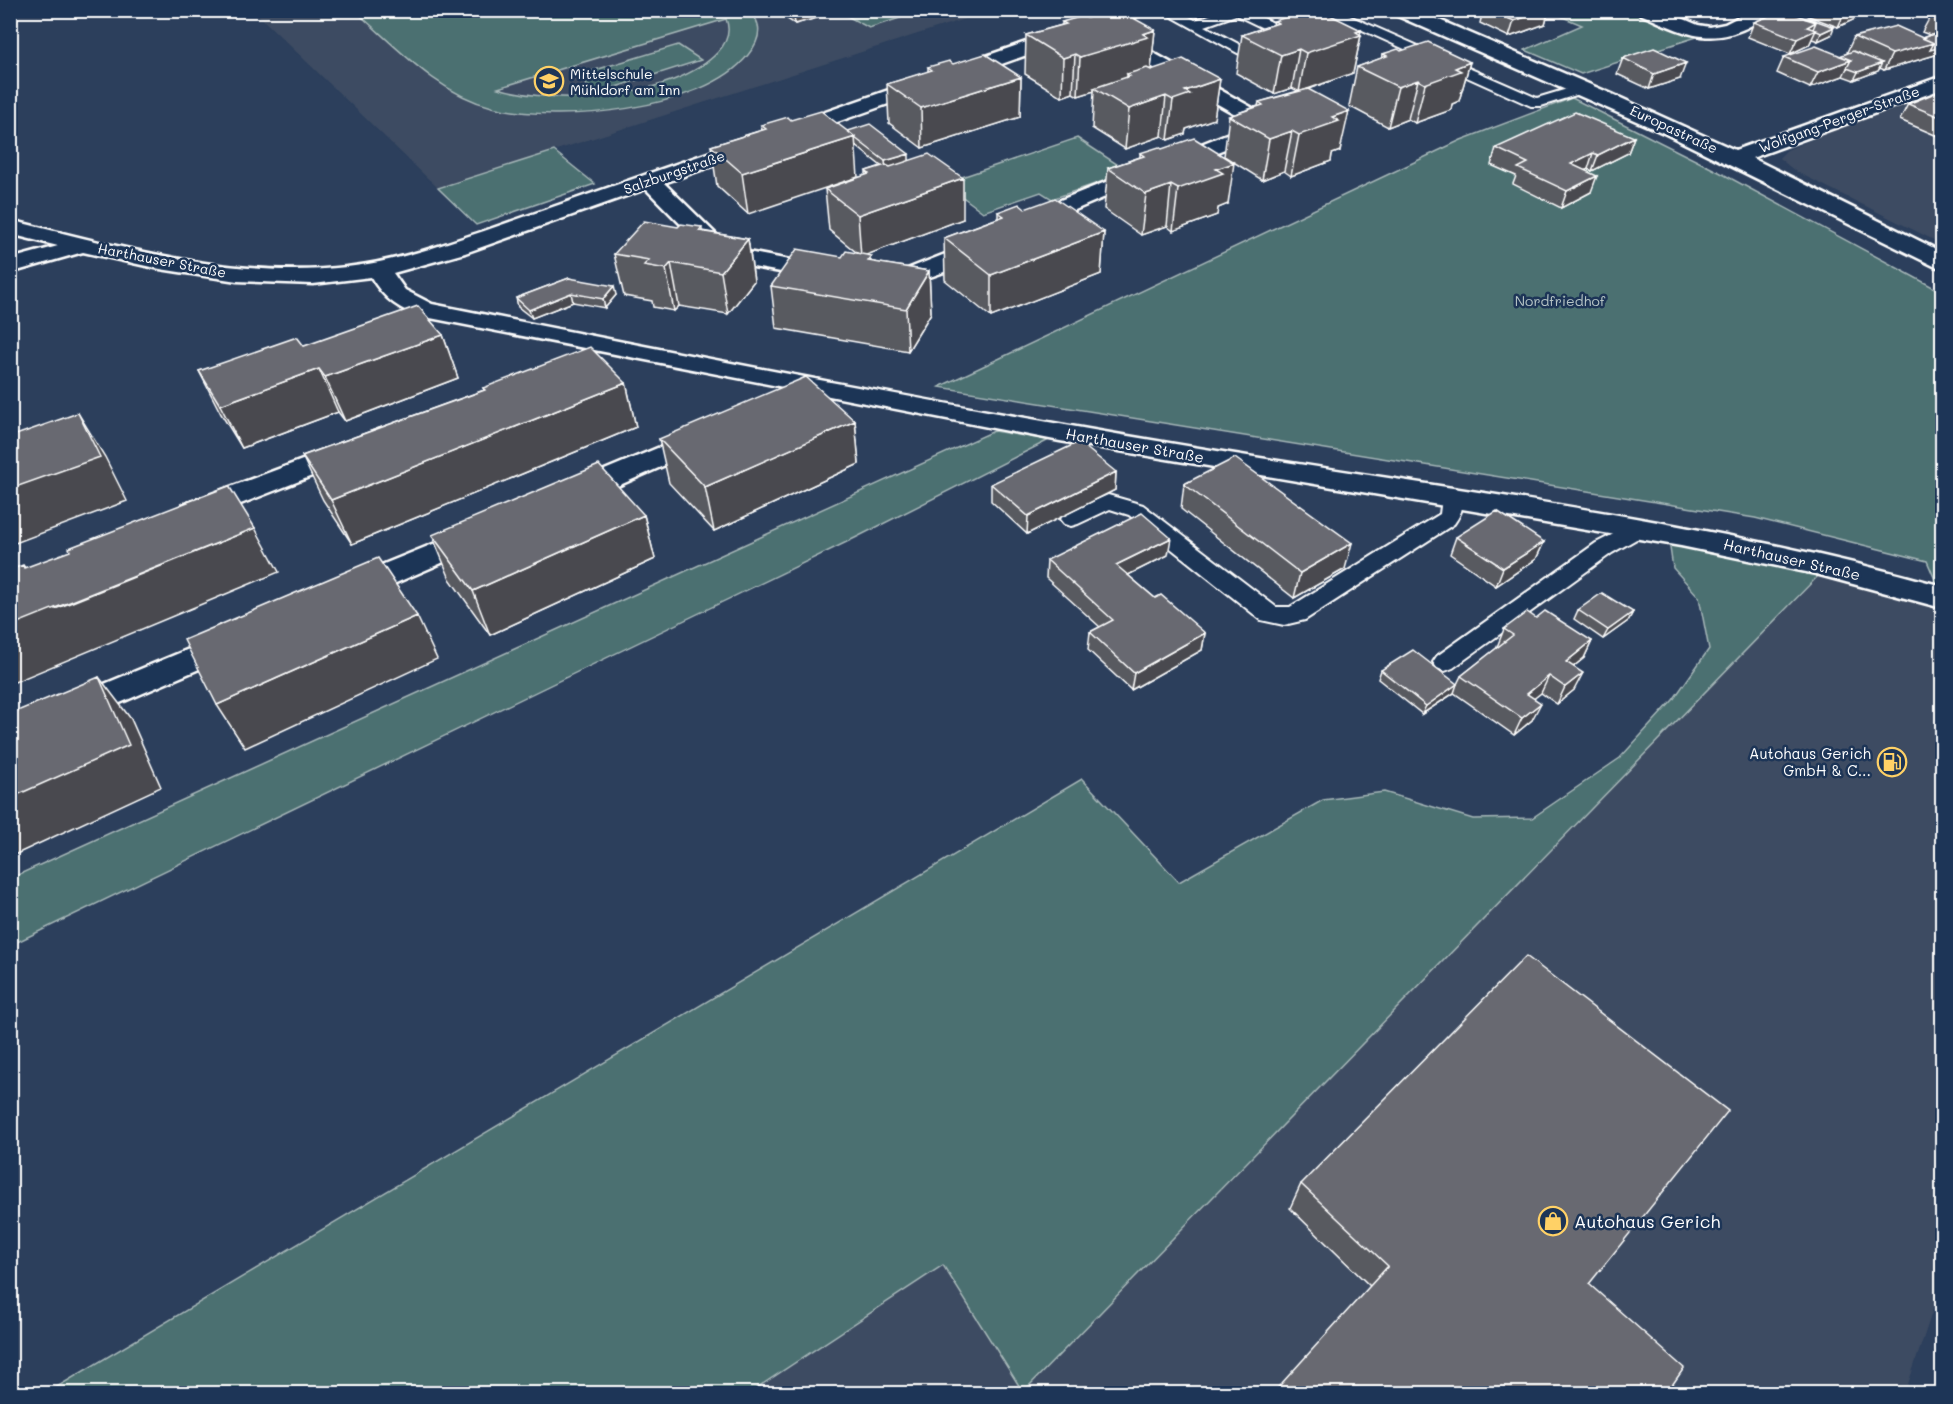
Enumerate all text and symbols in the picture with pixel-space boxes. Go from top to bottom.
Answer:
place label: Mittelschule Mühldorf am Inn [570,64,680,99]
school or university icon: Mittelschule Mühldorf am Inn [533,65,565,97]
street label: Wolfgang-Perger-Straße [1756,81,1922,157]
street label: Europastraße [1627,100,1721,158]
street label: Salzburgstraße [621,146,727,198]
street label: Harthauser Straße [96,238,228,282]
park label: Nordfriedhof [1515,291,1606,310]
street label: Harthauser Straße [1064,423,1206,467]
street label: Harthauser Straße [1722,534,1862,584]
place label: Autohaus Gerich GmbH & C... [1749,743,1871,780]
fuel station icon: Autohaus Gerich GmbH & C... [1876,746,1908,778]
shop icon: Autohaus Gerich [1537,1205,1569,1237]
place label: Autohaus Gerich [1574,1209,1720,1233]

